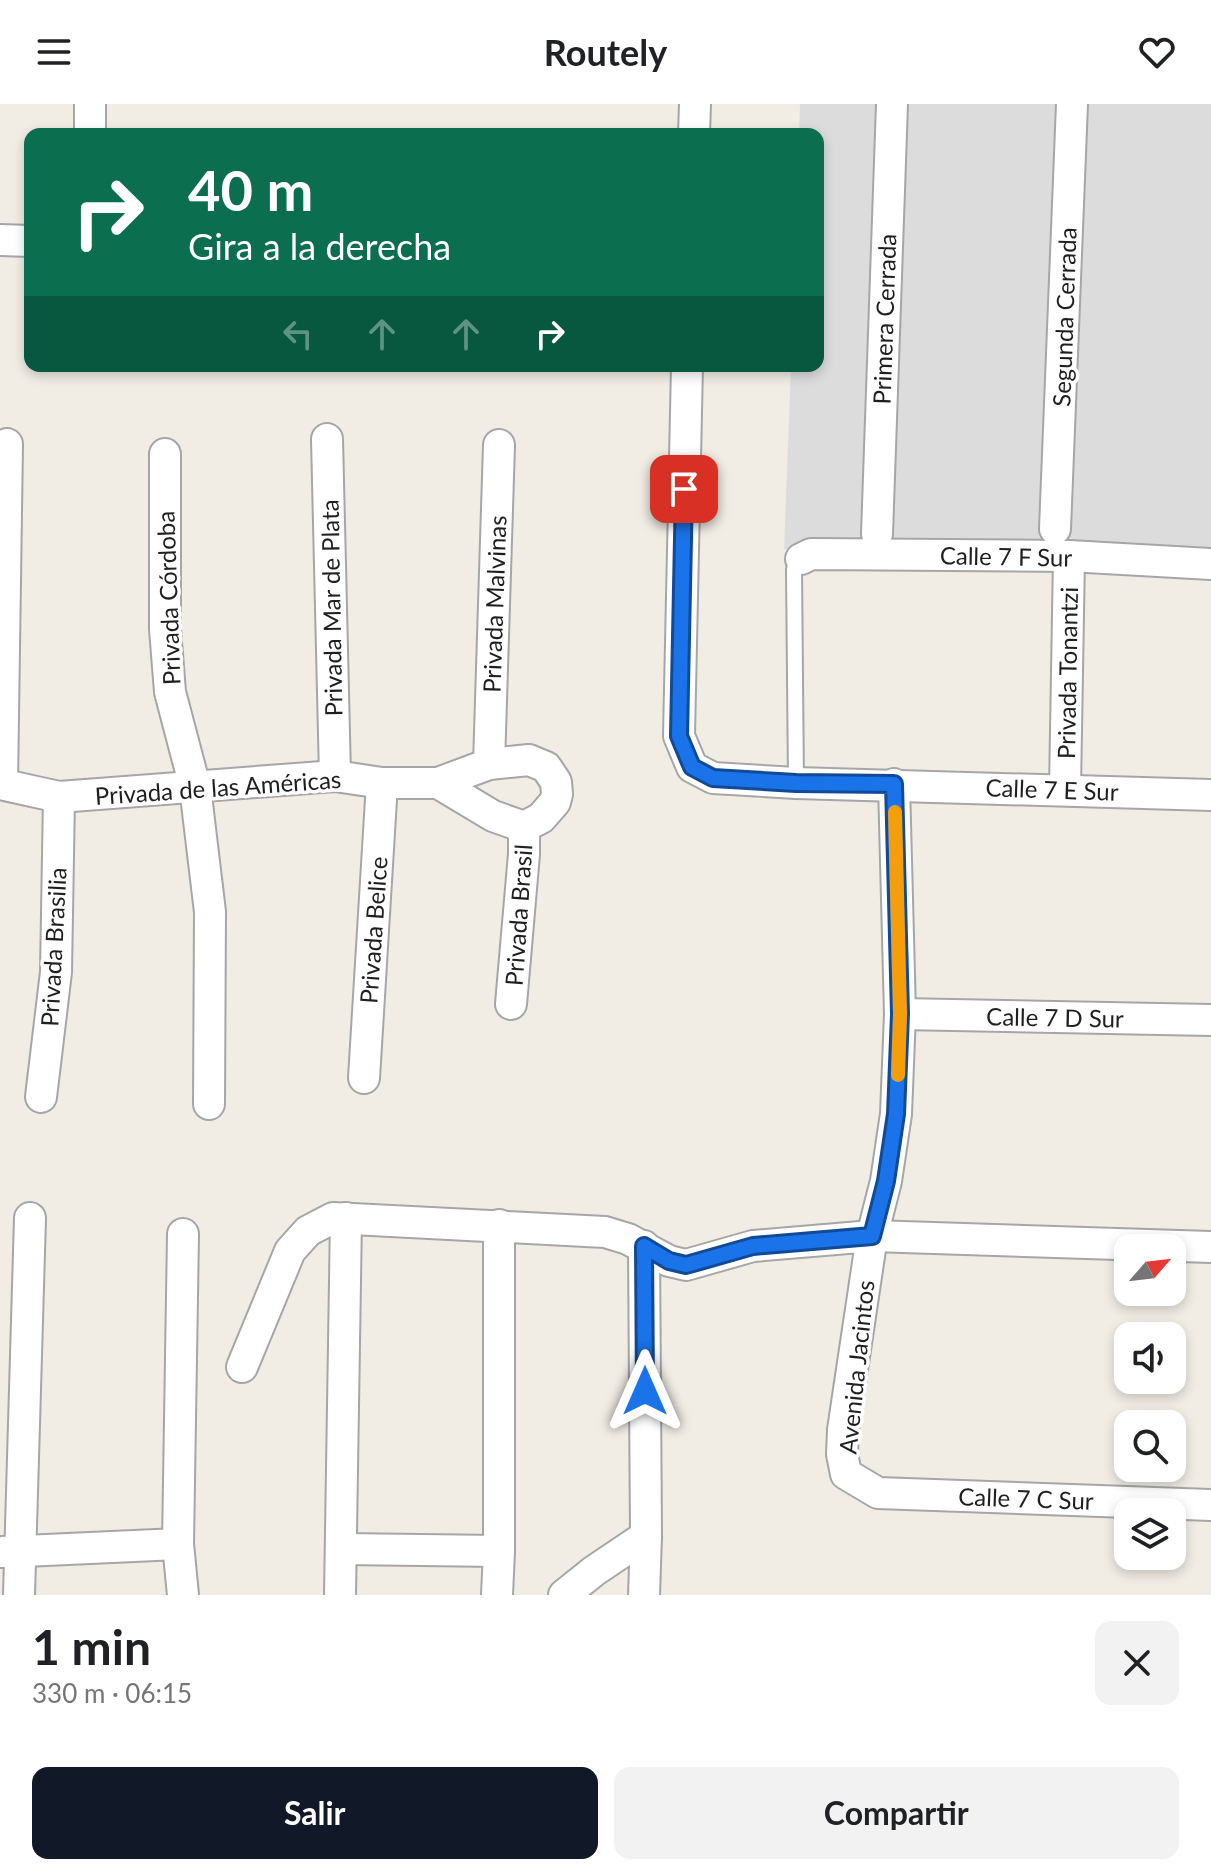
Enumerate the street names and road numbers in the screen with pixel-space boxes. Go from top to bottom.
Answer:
street label: Segunda Cerrada [1046,227,1082,407]
street label: Primera Cerrada [867,233,901,405]
street label: Privada Mar de Plata [315,499,347,717]
street label: Privada Córdoba [150,510,186,686]
street label: Privada Malvinas [476,515,512,693]
street label: Calle 7 F Sur [940,540,1073,572]
street label: Privada Tonantzi [1051,587,1083,759]
street label: Privada de las Américas [94,764,342,810]
street label: Calle 7 E Sur [985,772,1119,806]
street label: Privada Brasil [499,843,537,987]
street label: Privada Belice [353,855,393,1005]
street label: Privada Brasilia [34,867,72,1027]
street label: Calle 7 D Sur [986,1001,1124,1033]
street label: Avenida Jacintos [832,1279,880,1455]
street label: Calle 7 C Sur [958,1481,1094,1515]

